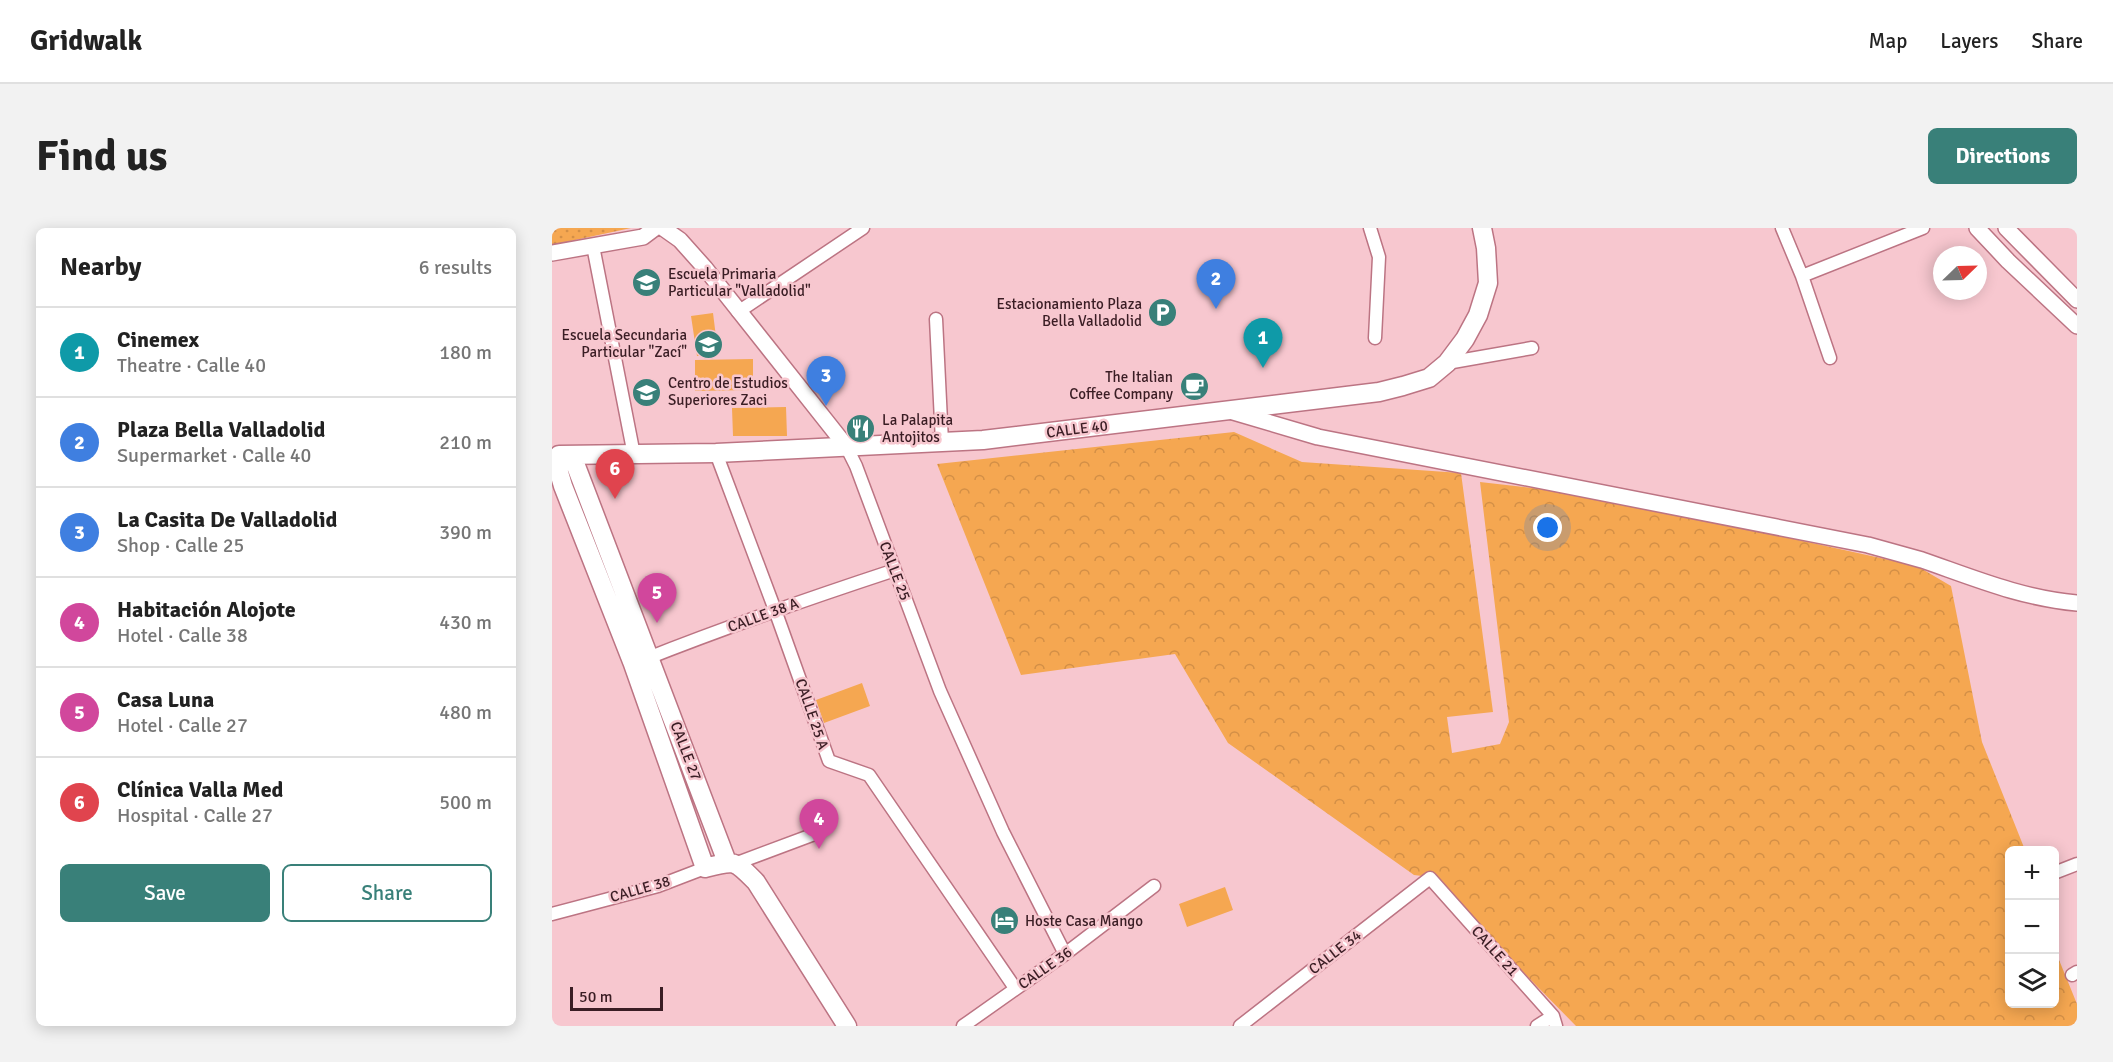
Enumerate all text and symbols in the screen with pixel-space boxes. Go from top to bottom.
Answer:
text: Gridwalk [30,24,142,58]
text: Map [1869,28,1907,54]
text: Layers [1940,28,1998,54]
text: Share [2031,28,2083,54]
button: Directions [1928,128,2077,184]
text: Find us [36,131,167,182]
north arrow [1933,246,1987,300]
text: Nearby [60,251,141,283]
text: 6 results [419,255,492,280]
pin: 2 [1196,260,1236,309]
place label: Escuela Primaria Particular "Valladolid" [668,265,811,300]
school or university icon: Escuela Primaria Particular "Valladolid" [631,267,663,299]
place label: Estacionamiento Plaza Bella Valladolid [997,295,1142,330]
parking icon: Estacionamiento Plaza Bella Valladolid [1147,297,1179,329]
pin: 1 [1244,318,1282,368]
text: Cinemex [117,326,199,353]
place label: Escuela Secundaria Particular "Zací" [562,326,687,361]
school or university icon: Escuela Secundaria Particular "Zací" [692,328,724,360]
text: 1 [74,340,85,365]
text: 180 m [439,340,492,365]
text: Theatre · Calle 40 [117,353,266,378]
pin: 3 [806,356,846,406]
place label: The Italian Coffee Company [1069,368,1173,403]
cafe icon: The Italian Coffee Company [1178,370,1210,402]
place label: Centro de Estudios Superiores Zaci [668,374,788,409]
school or university icon: Centro de Estudios Superiores Zaci [631,376,663,408]
place label: La Palapita Antojitos [882,411,953,446]
restaurant icon: La Palapita Antojitos [845,413,877,445]
text: Plaza Bella Valladolid [117,416,325,443]
street label: CALLE 40 [1045,416,1109,442]
text: 2 [74,430,85,455]
text: 210 m [439,430,492,455]
text: Supermarket · Calle 40 [117,443,311,468]
pin: 6 [596,450,634,499]
text: La Casita De Valladolid [117,506,337,533]
your location [1533,513,1562,542]
text: 3 [74,520,85,545]
text: 390 m [439,520,492,545]
text: Shop · Calle 25 [117,533,244,558]
street label: CALLE 25 [876,539,914,603]
pin: 5 [638,574,676,623]
street label: CALLE 38 A [725,594,801,636]
text: Habitación Alojote [117,596,296,623]
text: 4 [74,610,85,635]
text: 430 m [439,610,492,635]
text: Hotel · Calle 38 [117,623,248,648]
street label: CALLE 25 A [791,676,833,752]
text: Casa Luna [117,686,214,713]
text: 5 [74,700,85,725]
text: 480 m [439,700,492,725]
text: Hotel · Calle 27 [117,713,248,738]
street label: CALLE 27 [667,719,705,783]
text: Clínica Valla Med [117,776,283,803]
text: 6 [74,790,85,815]
text: 500 m [439,790,492,815]
pin: 4 [800,800,838,849]
text: Hospital · Calle 27 [117,803,273,828]
map controls [2005,846,2059,1008]
button: + [2005,846,2059,900]
button: Save [60,864,270,922]
button: Share [282,864,492,922]
street label: CALLE 38 [608,872,672,906]
button: − [2005,900,2059,954]
hotel icon: Hoste Casa Mango [988,905,1020,937]
place label: Hoste Casa Mango [1025,912,1143,930]
street label: CALLE 21 [1468,922,1522,980]
street label: CALLE 34 [1305,926,1365,978]
street label: CALLE 36 [1015,943,1075,993]
button: layers [2005,954,2059,1008]
scale bar [570,984,663,1012]
text: 50 m [579,987,613,1007]

